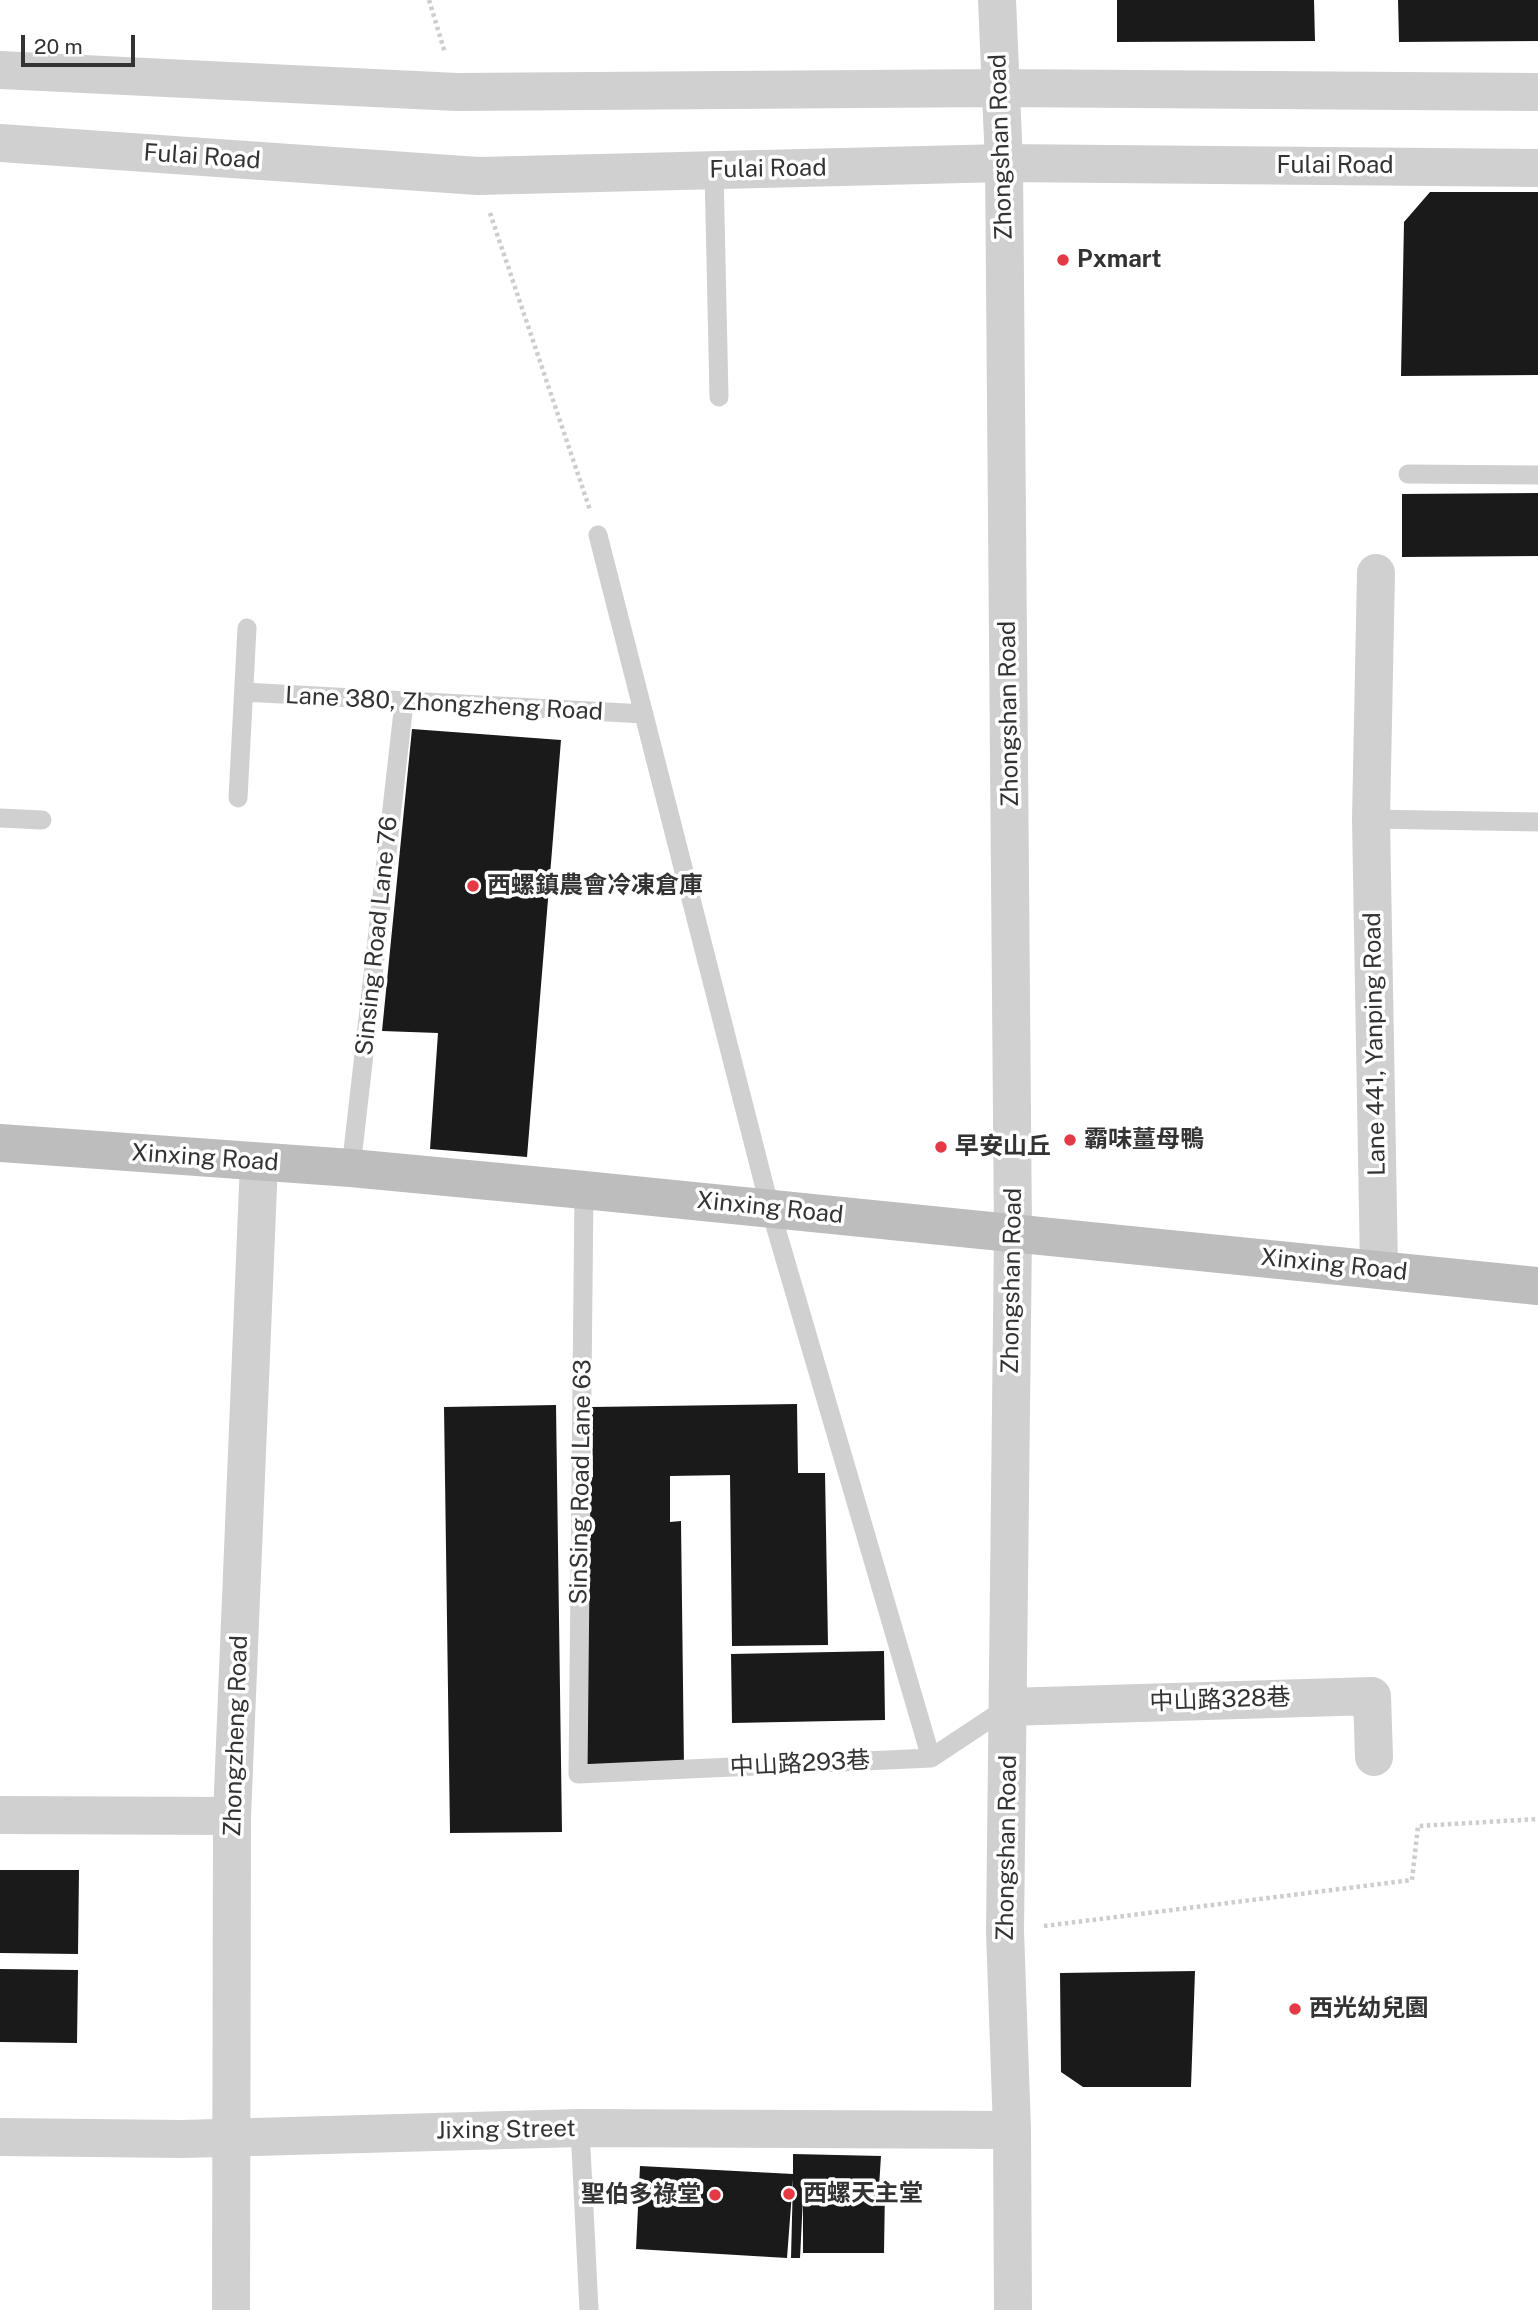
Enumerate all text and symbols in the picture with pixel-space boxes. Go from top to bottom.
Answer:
scale bar [24,21,138,65]
text: 20 m [34,34,83,59]
street label: Zhongshan Road [983,53,1019,241]
street label: Fulai Road [143,139,261,175]
street label: Fulai Road [1276,152,1394,180]
street label: Fulai Road [709,154,827,184]
place label: Pxmart [1077,246,1162,274]
marker: Pxmart [1055,252,1071,268]
street label: Zhongshan Road [993,621,1025,807]
street label: Lane 380, Zhongzheng Road [284,681,604,727]
street label: Sinsing Road Lane 76 [350,815,404,1057]
place label: 西螺鎮農會冷凍倉庫 [487,872,703,900]
marker: 西螺鎮農會冷凍倉庫 [465,878,481,894]
street label: Lane 441, Yanping Road [1358,912,1392,1176]
place label: 霸味薑母鴨 [1084,1126,1204,1154]
marker: 霸味薑母鴨 [1062,1132,1078,1148]
place label: 早安山丘 [955,1133,1051,1161]
street label: Xinxing Road [131,1138,279,1178]
marker: 早安山丘 [933,1139,949,1155]
street label: Xinxing Road [695,1186,845,1230]
street label: Zhongshan Road [996,1188,1028,1374]
street label: Xinxing Road [1259,1243,1409,1287]
street label: SinSing Road Lane 63 [564,1359,598,1605]
street label: Zhongzheng Road [218,1635,254,1837]
street label: 中山路328巷 [1149,1683,1291,1717]
street label: 中山路293巷 [729,1746,871,1782]
street label: Zhongshan Road [991,1755,1023,1941]
place label: 西光幼兒園 [1309,1995,1429,2023]
marker: 西光幼兒園 [1287,2001,1303,2017]
street label: Jixing Street [436,2114,576,2146]
place label: 西螺天主堂 [803,2180,923,2208]
place label: 聖伯多祿堂 [581,2181,701,2209]
marker: 西螺天主堂 [781,2186,797,2202]
marker: 聖伯多祿堂 [707,2187,723,2203]

